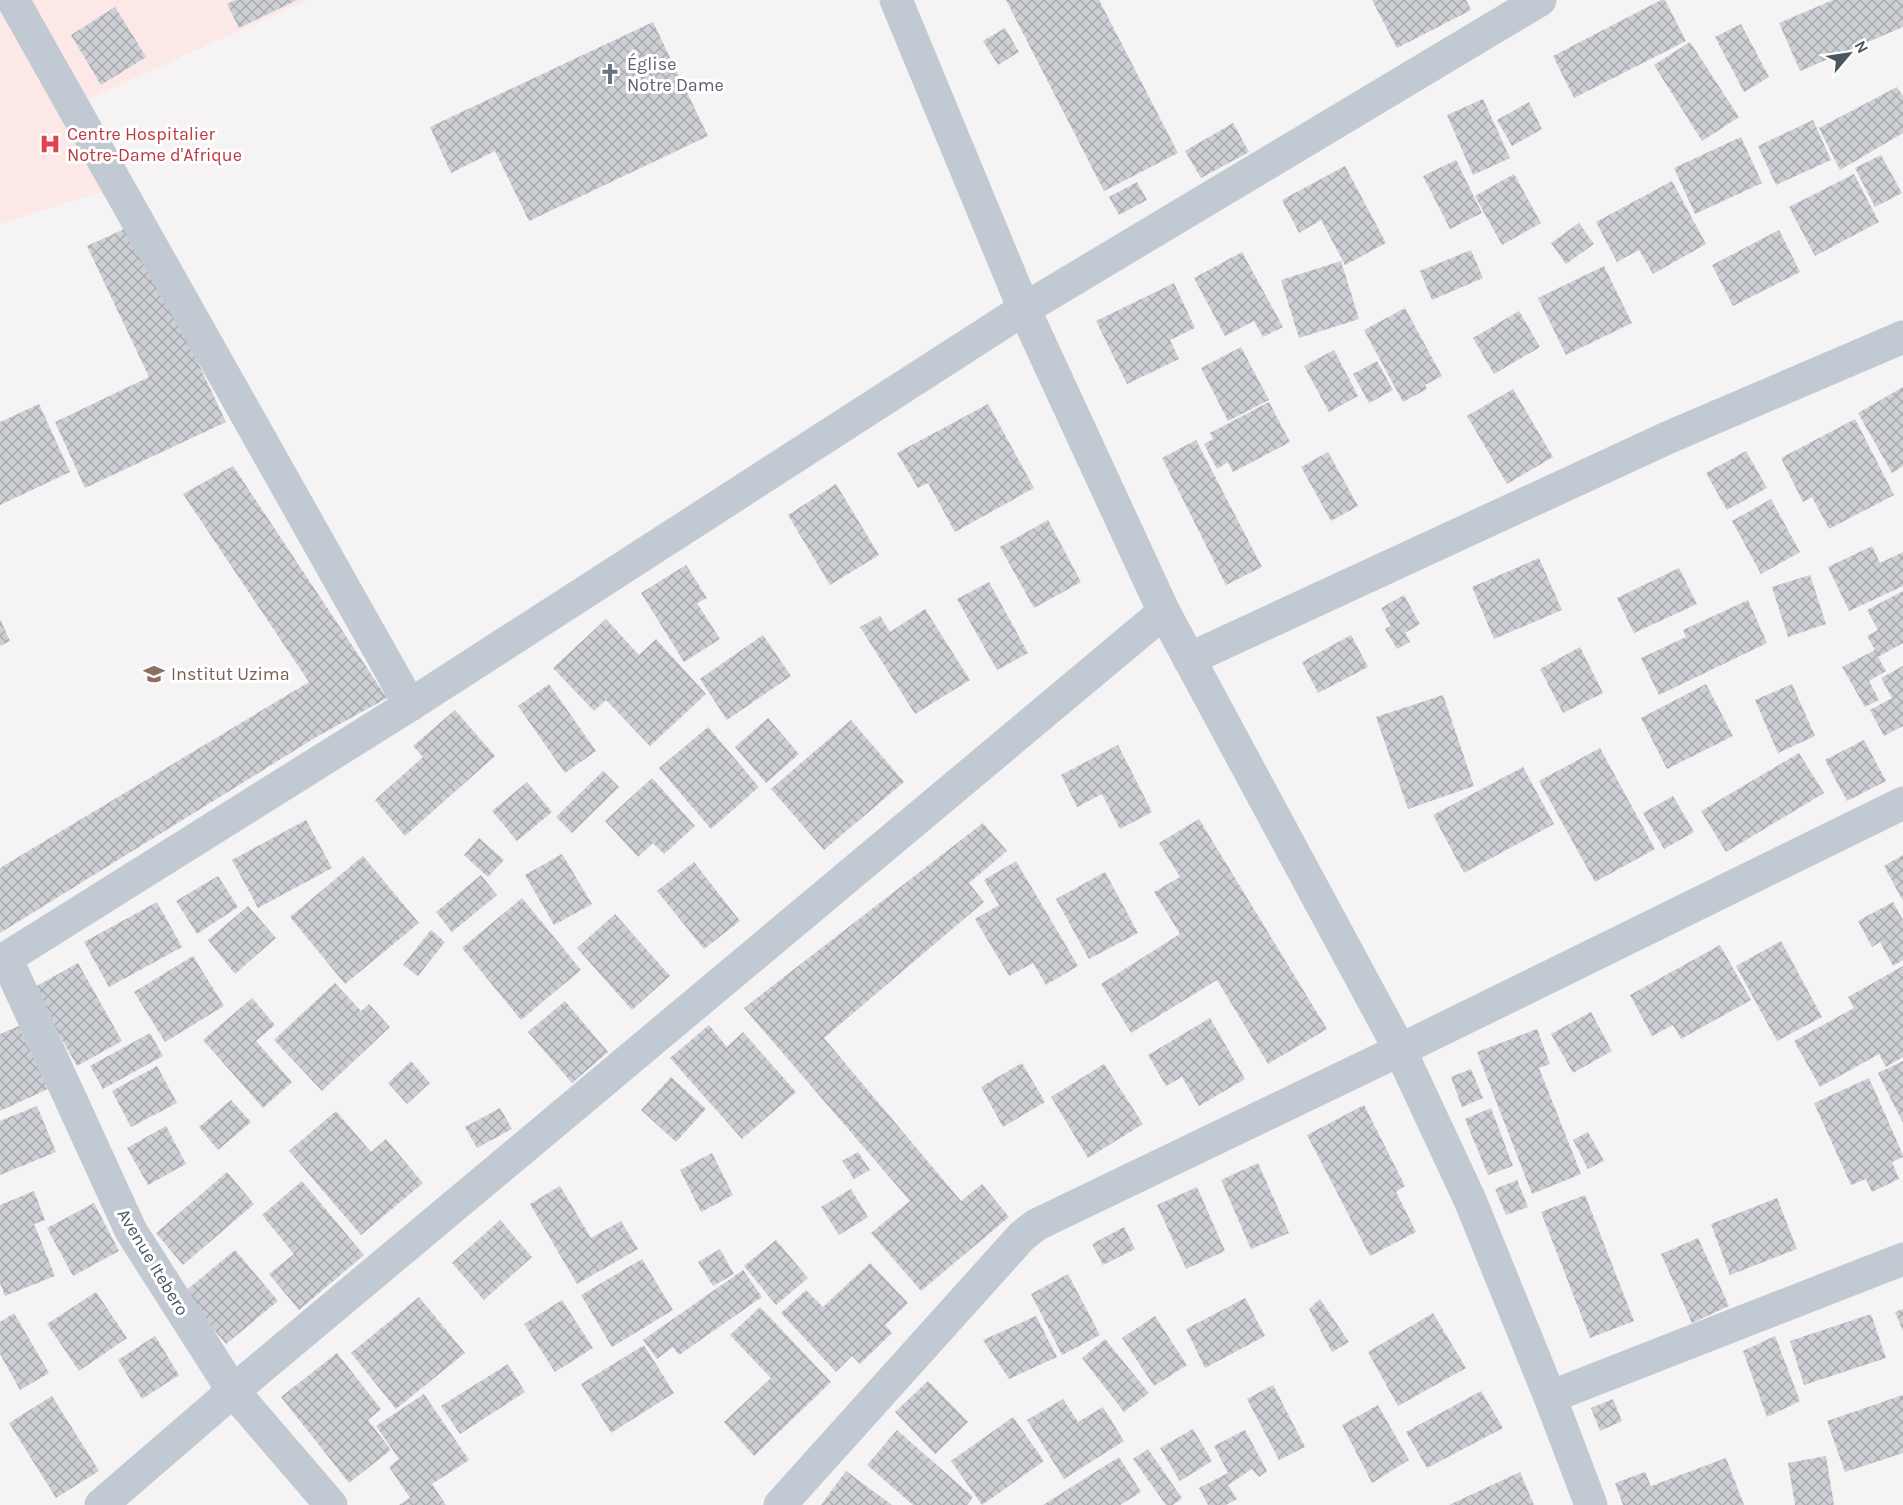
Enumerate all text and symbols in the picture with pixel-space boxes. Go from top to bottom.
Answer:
north arrow [1819,24,1879,84]
text: N [1851,37,1873,57]
place label: Église Notre Dame [627,52,724,96]
church icon: Église Notre Dame [598,62,622,86]
place label: Centre Hospitalier Notre-Dame d'Afrique [67,123,242,166]
hospital icon: Centre Hospitalier Notre-Dame d'Afrique [38,132,62,156]
school or university icon: Institut Uzima [142,662,166,686]
place label: Institut Uzima [171,663,290,685]
street label: Avenue Itebero [112,1205,194,1319]

